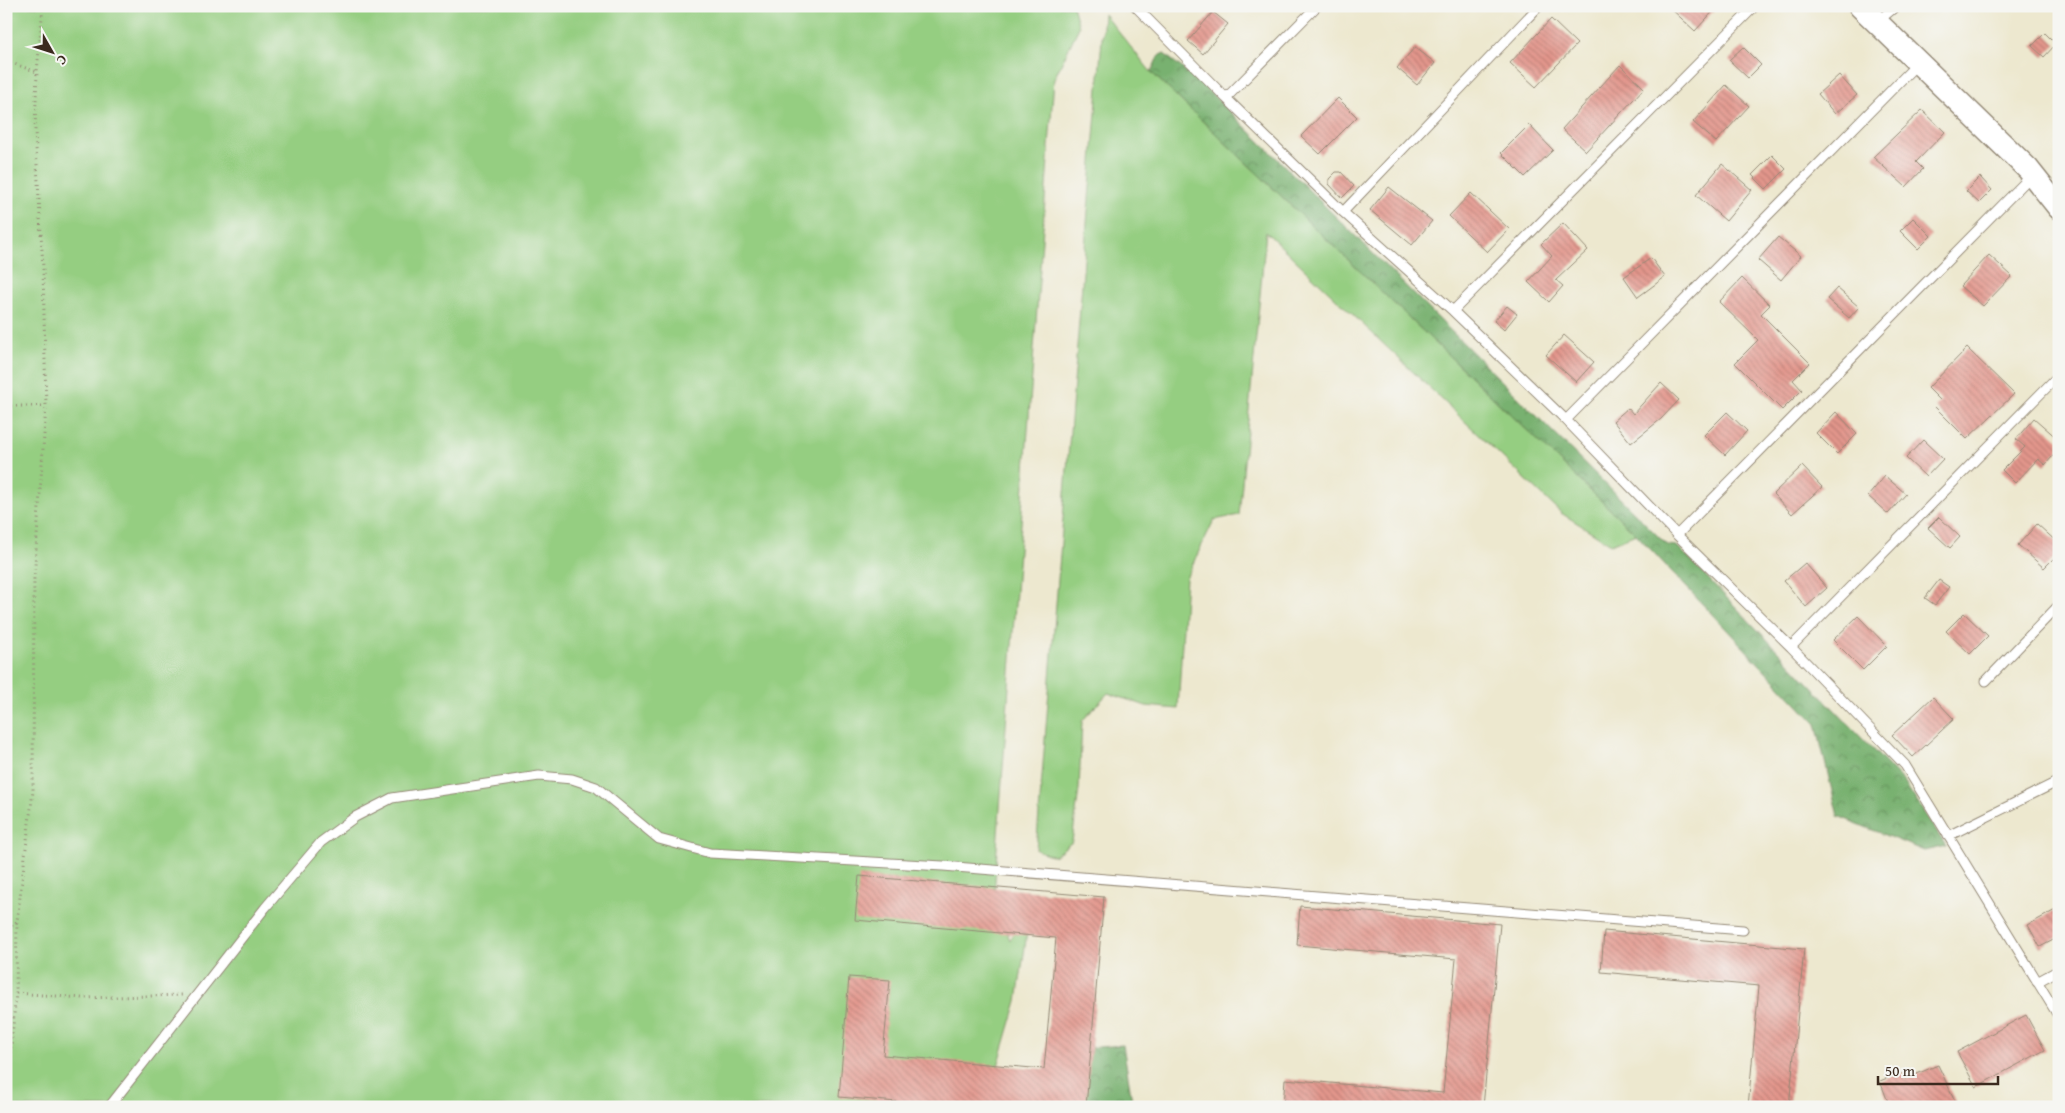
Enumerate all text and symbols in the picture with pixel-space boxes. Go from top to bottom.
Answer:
north arrow [28,28,78,78]
text: С [52,51,72,70]
scale bar [1878,1053,1998,1085]
text: 50 m [1885,1060,1916,1081]

